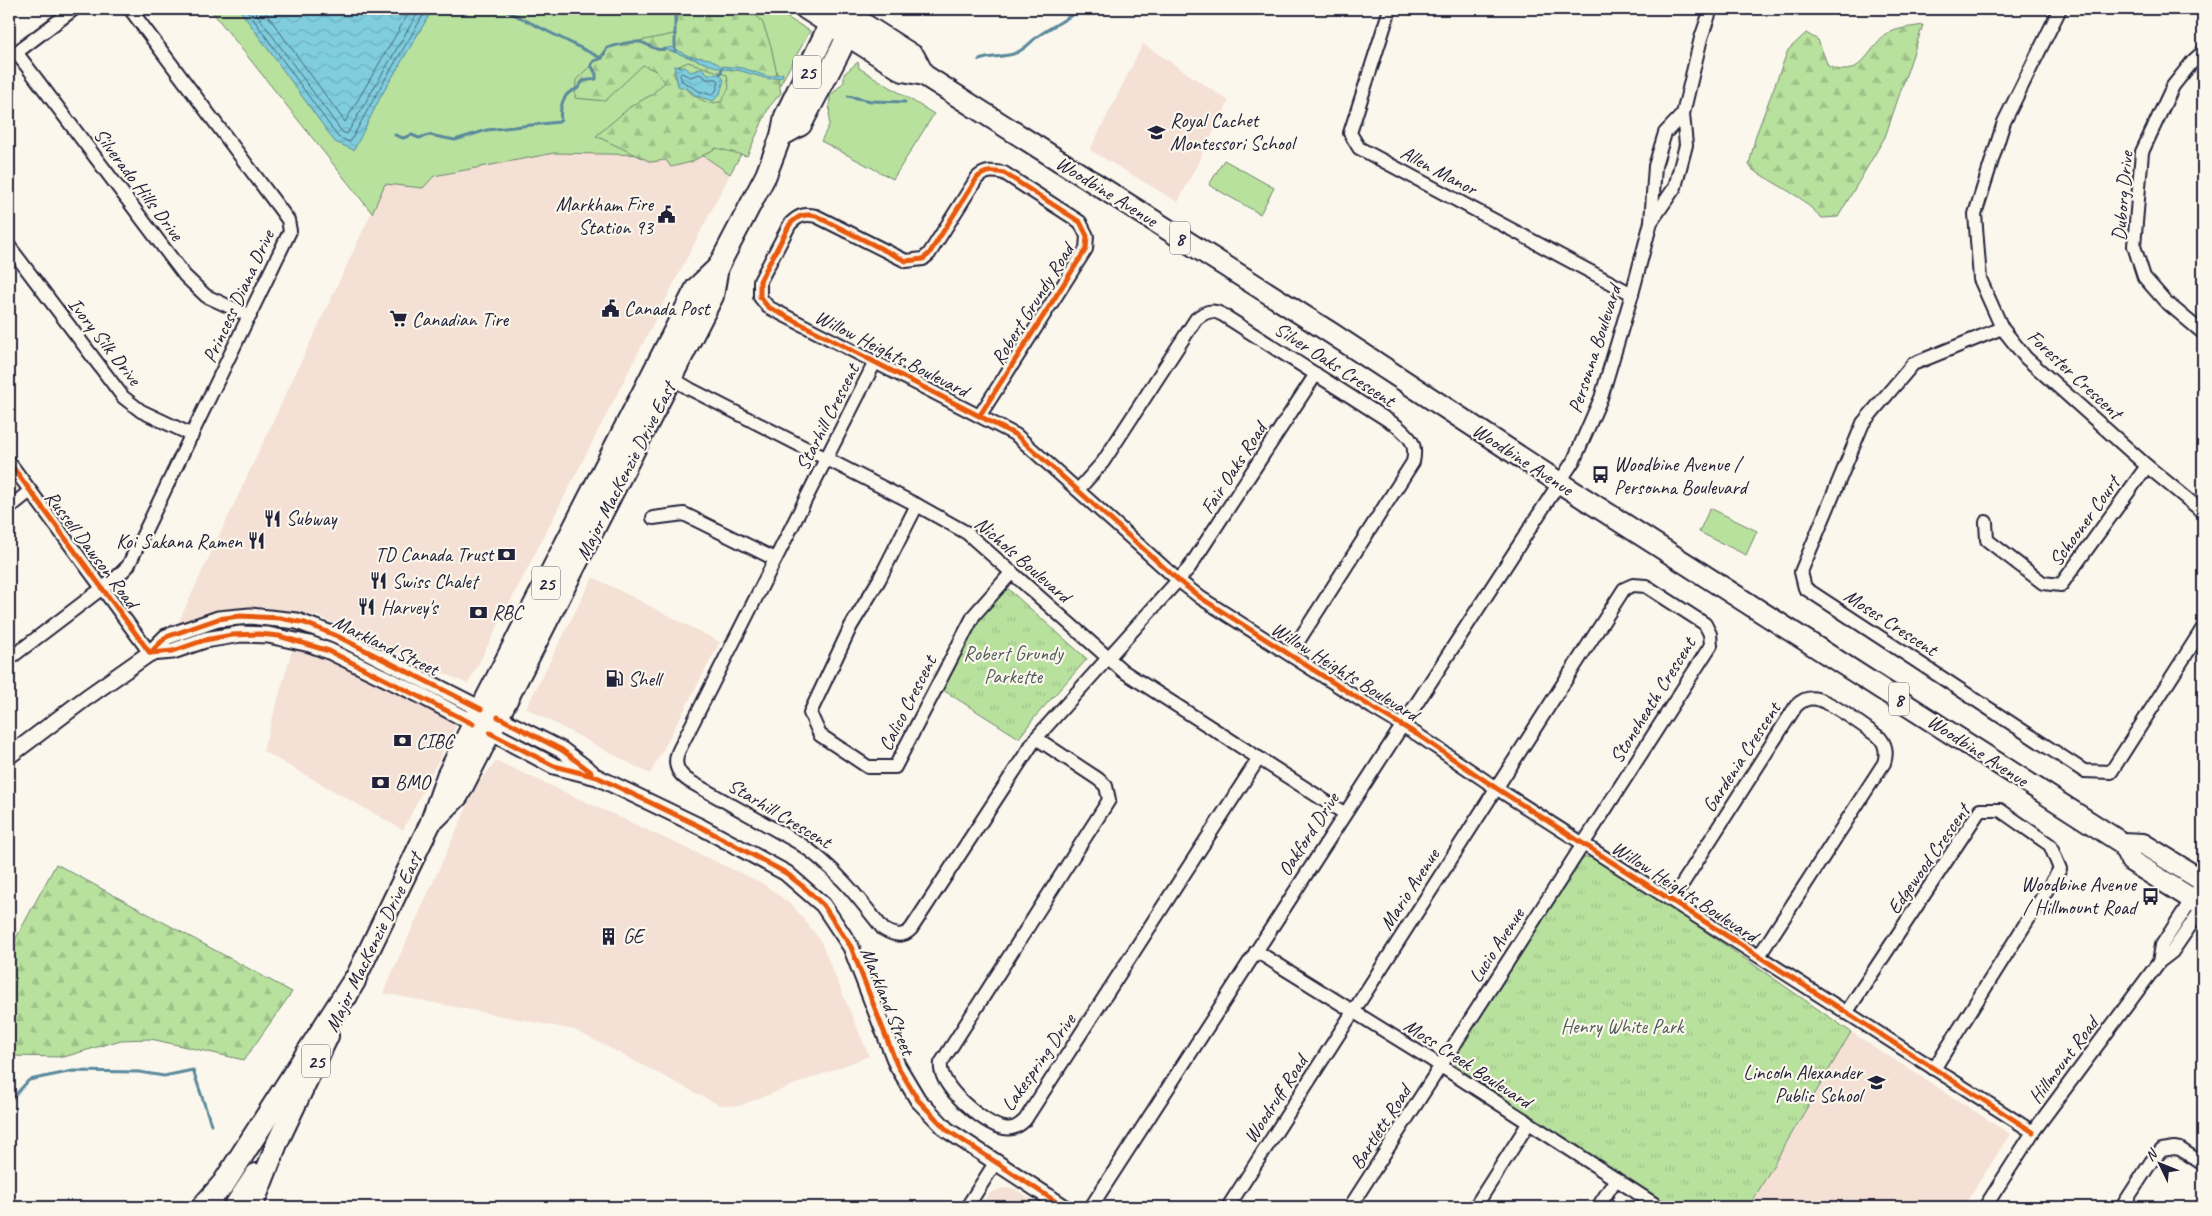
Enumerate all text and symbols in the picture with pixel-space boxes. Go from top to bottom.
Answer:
road number: 25 [793,56,821,88]
place label: Royal Cachet Montessori School [1170,108,1298,156]
school or university icon: Royal Cachet Montessori School [1146,122,1166,142]
street label: Silverado Hills Drive [88,123,190,247]
street label: Allen Manor [1396,140,1483,202]
street label: Duborg Drive [2106,149,2139,242]
street label: Woodbine Avenue [1051,150,1163,233]
place label: Markham Fire Station 93 [556,192,655,240]
public building icon: Markham Fire Station 93 [657,205,677,225]
road number: 8 [1170,222,1190,254]
street label: Princess Diana Drive [197,225,281,366]
street label: Robert Grundy Road [985,237,1081,369]
street label: Personna Boulevard [1562,279,1628,416]
street label: Ivory Silk Drive [63,292,148,391]
place label: Canada Post [624,296,712,321]
public building icon: Canada Post [600,298,620,318]
street label: Willow Heights Boulevard [811,304,975,404]
place label: Canadian Tire [412,307,509,332]
supermarket icon: Canadian Tire [388,309,408,329]
street label: Silver Oaks Crescent [1270,316,1402,414]
street label: Forester Crescent [2022,324,2130,427]
street label: Starhill Crescent [790,358,866,475]
street label: Major MacKenzie Drive East [570,375,683,564]
street label: Fair Oaks Road [1195,415,1274,519]
street label: Woodbine Avenue [1468,418,1579,502]
place label: Woodbine Avenue / Personna Boulevard [1614,452,1750,500]
bus stop icon: Woodbine Avenue / Personna Boulevard [1590,465,1610,485]
street label: Schooner Court [2043,469,2127,571]
street label: Russell Dawson Road [39,486,146,616]
place label: Subway [286,506,339,531]
restaurant icon: Subway [262,508,282,528]
street label: Nichols Boulevard [970,511,1078,610]
place label: Koi Sakana Ramen [116,529,243,554]
restaurant icon: Koi Sakana Ramen [246,531,266,551]
place label: TD Canada Trust [375,542,495,567]
bank icon: TD Canada Trust [497,544,517,564]
road number: 25 [532,566,560,600]
place label: Swiss Chalet [392,569,481,594]
restaurant icon: Swiss Chalet [368,571,388,591]
street label: Moses Crescent [1840,583,1944,663]
place label: Harvey's [381,595,439,620]
restaurant icon: Harvey's [357,597,377,617]
place label: RBC [492,600,525,625]
bank icon: RBC [468,602,488,622]
street label: Markland Street [329,609,445,683]
street label: Willow Heights Boulevard [1267,616,1426,728]
street label: Stoneheath Crescent [1604,631,1702,768]
park label: Robert Grundy Parkette [963,641,1065,689]
street label: Calico Crescent [873,649,943,755]
place label: Shell [628,667,664,692]
fuel station icon: Shell [604,669,624,689]
road number: 8 [1889,682,1909,716]
street label: Gardenia Crescent [1697,696,1787,817]
street label: Woodbine Avenue [1923,709,2034,793]
place label: CIBC [416,729,456,754]
bank icon: CIBC [392,731,412,751]
place label: BMO [395,770,432,795]
bank icon: BMO [371,772,391,792]
street label: Starhill Crescent [724,773,838,855]
street label: Oakford Drive [1272,787,1345,881]
street label: Edgewood Crescent [1881,797,1977,919]
street label: Willow Heights Boulevard [1607,835,1765,950]
street label: Mario Avenue [1374,843,1446,935]
street label: Major MacKenzie Drive East [319,846,429,1036]
place label: Woodbine Avenue / Hillmount Road [2021,872,2139,920]
bus stop icon: Woodbine Avenue / Hillmount Road [2140,886,2160,906]
street label: Lucio Avenue [1463,902,1531,987]
place label: GE [623,924,646,949]
building icon: GE [599,926,619,946]
street label: Markland Street [855,944,921,1061]
street label: Lakespring Drive [996,1008,1082,1116]
street label: Hillmount Road [2023,1010,2106,1108]
street label: Moss Creek Boulevard [1399,1013,1539,1116]
park label: Henry White Park [1561,1014,1685,1039]
road number: 25 [302,1044,330,1078]
street label: Woodruff Road [1238,1048,1315,1148]
place label: Lincoln Alexander Public School [1743,1060,1866,1108]
school or university icon: Lincoln Alexander Public School [1866,1073,1886,1093]
street label: Bartlett Road [1344,1078,1419,1174]
north arrow [2134,1138,2184,1188]
text: N [2142,1145,2162,1164]

